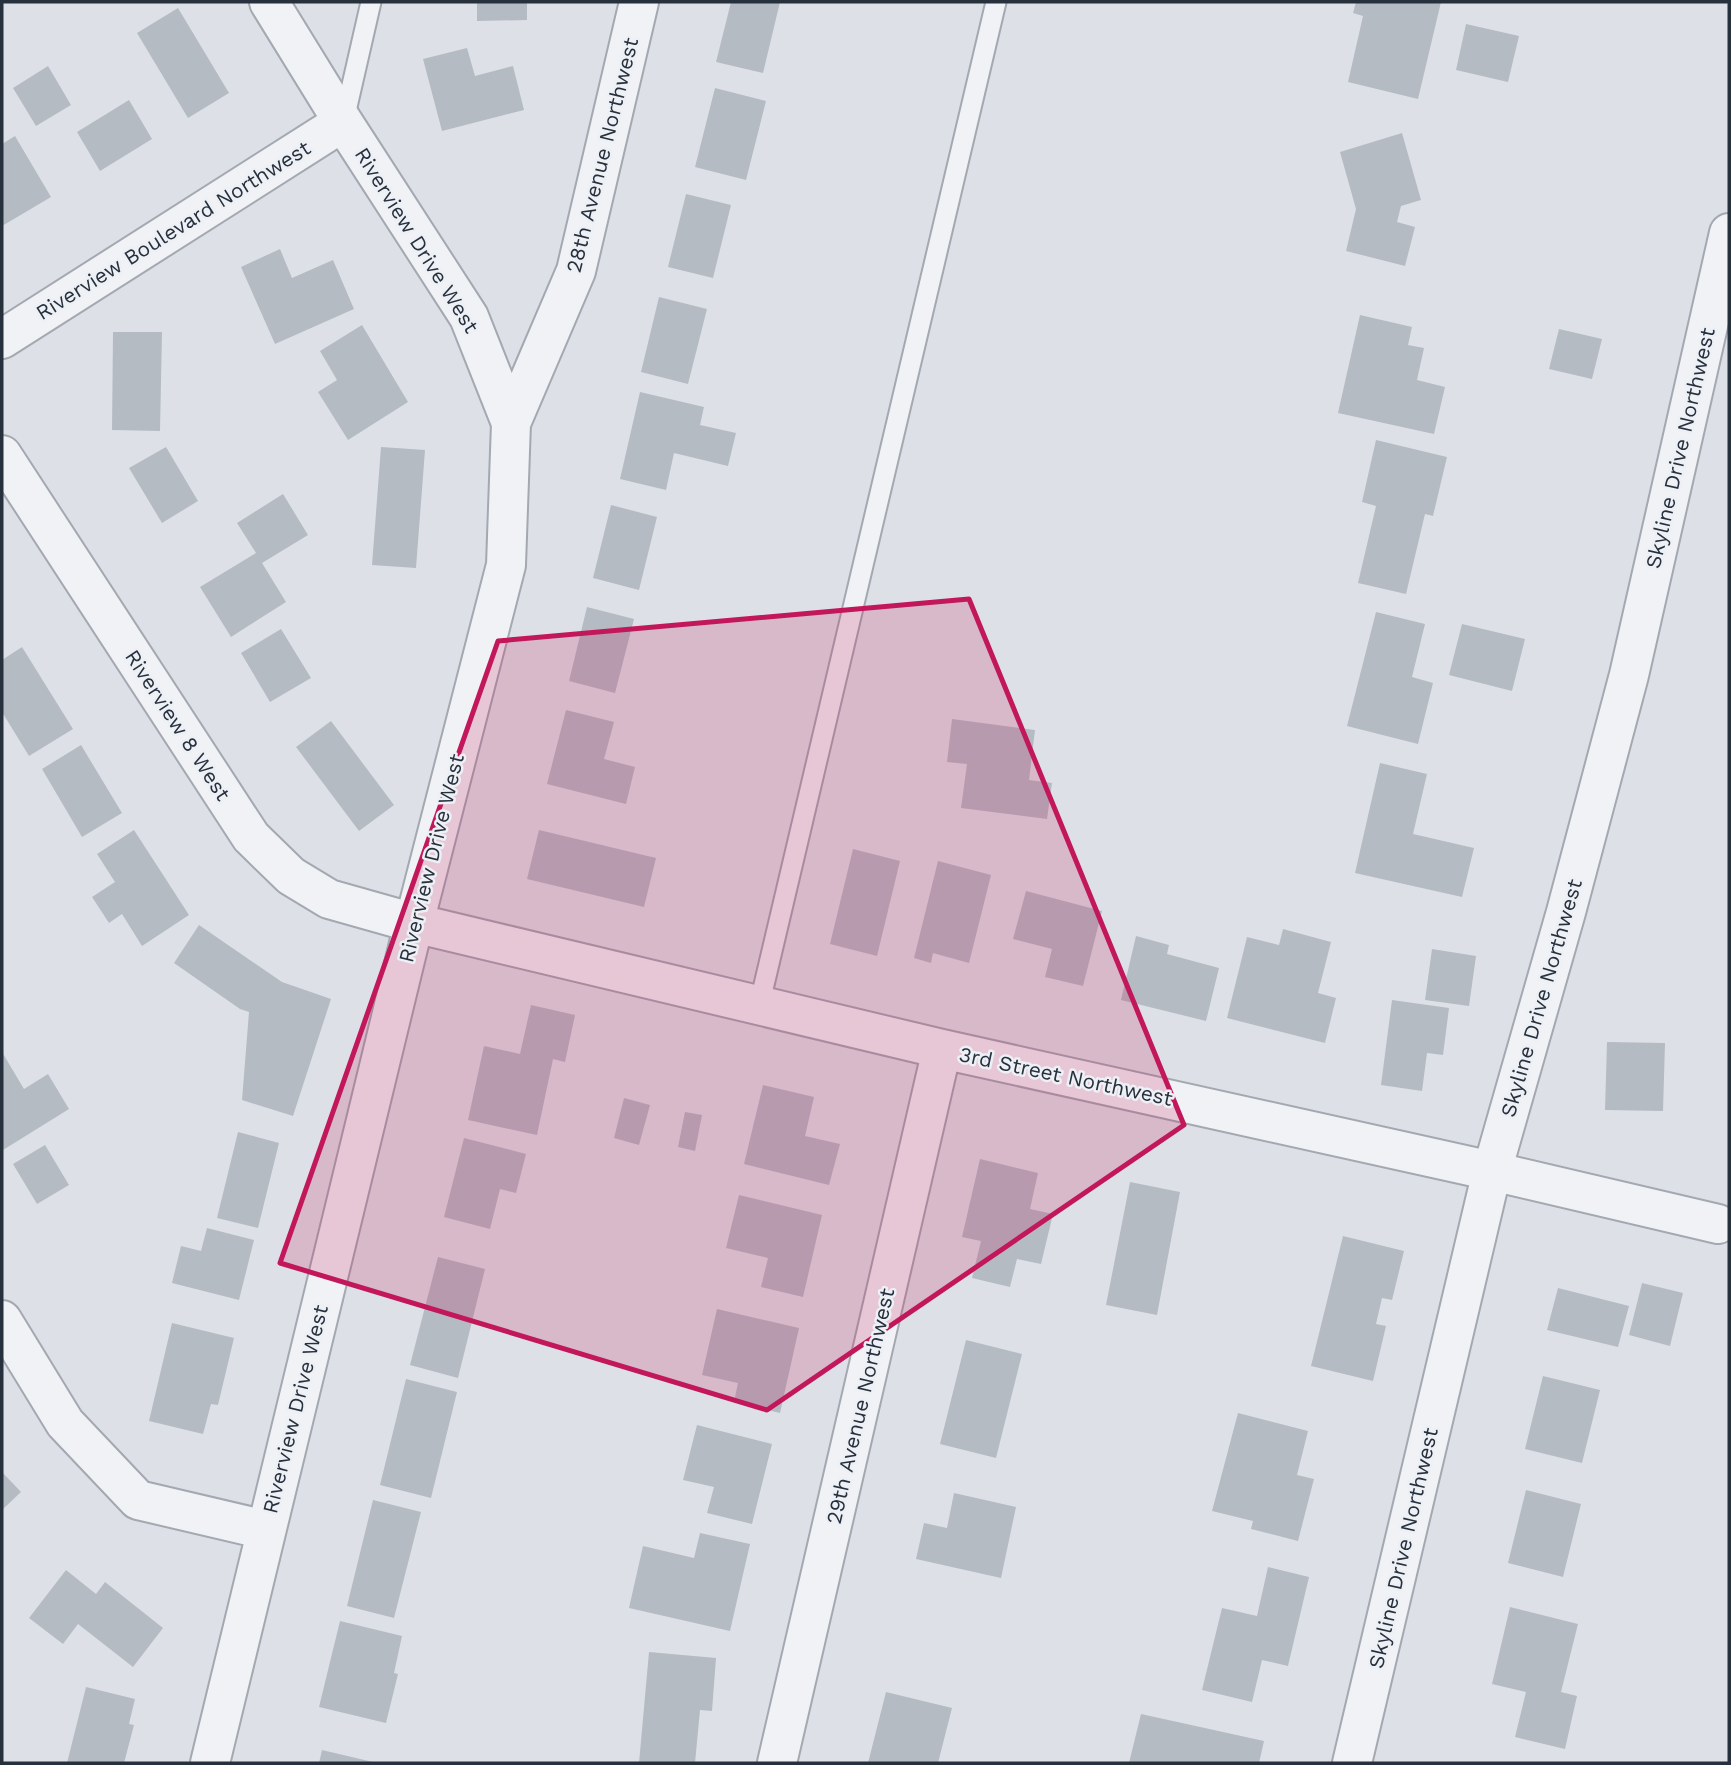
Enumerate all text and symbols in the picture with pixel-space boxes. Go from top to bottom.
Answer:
street label: 28th Avenue Northwest [561,35,643,275]
street label: Riverview Boulevard Northwest [31,135,315,325]
street label: Riverview Drive West [350,143,484,338]
street label: Skyline Drive Northwest [1640,325,1720,571]
street label: Riverview 8 West [120,645,236,805]
street label: Riverview Drive West [393,751,469,965]
street label: Skyline Drive Northwest [1495,876,1587,1120]
street label: 3rd Street Northwest [957,1041,1175,1111]
street label: 29th Avenue Northwest [821,1285,899,1526]
street label: Riverview Drive West [257,1302,333,1516]
street label: Skyline Drive Northwest [1363,1425,1443,1671]

